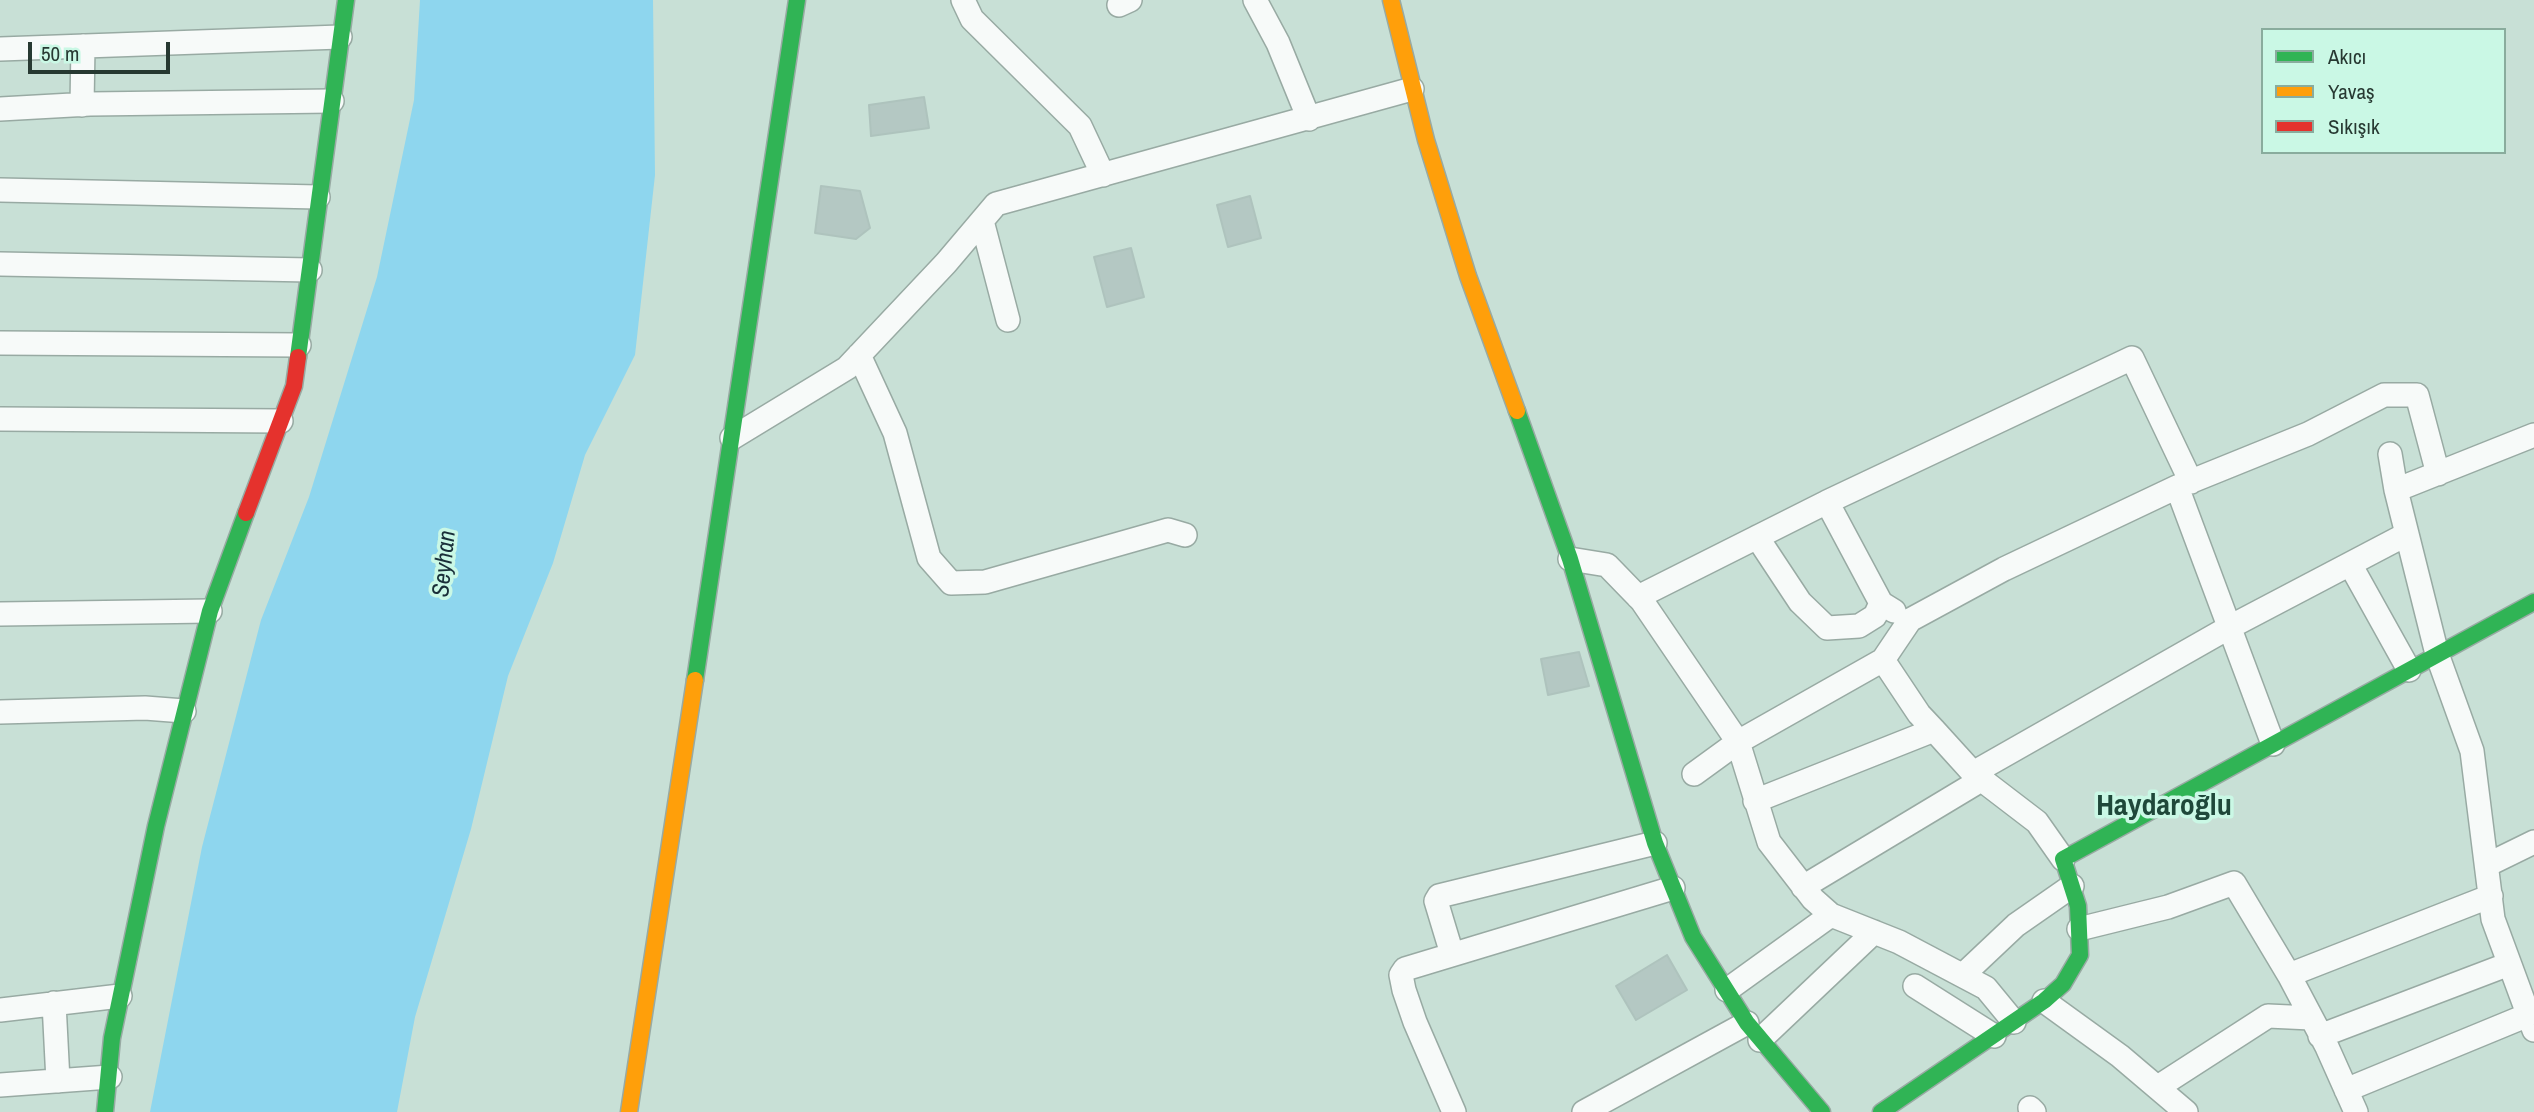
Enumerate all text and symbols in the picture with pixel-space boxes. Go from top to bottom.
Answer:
scale bar [32,28,173,72]
legend [2261,28,2506,154]
text: 50 m [41,39,79,68]
text: Akıcı [2328,42,2366,71]
text: Yavaş [2328,77,2375,106]
text: Sıkışık [2328,112,2380,141]
water label: Seyhan [427,529,463,599]
district label: Haydaroğlu [2096,789,2232,825]

